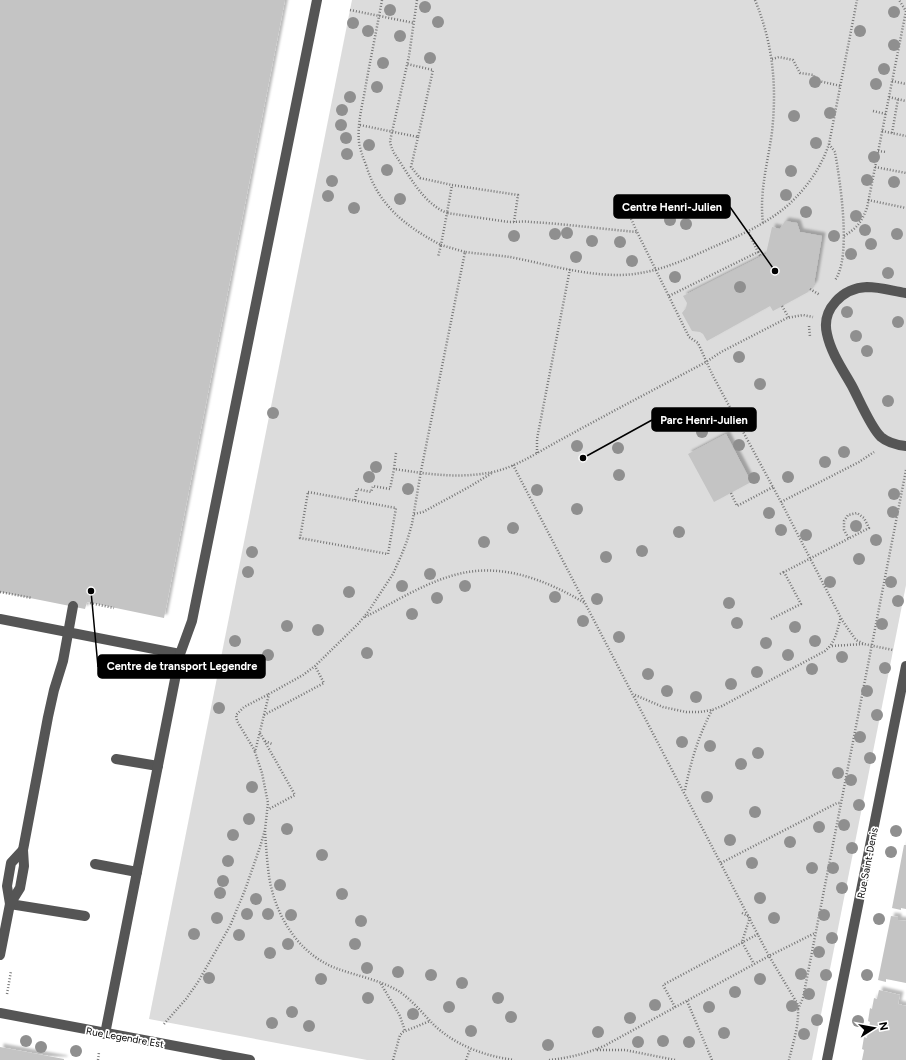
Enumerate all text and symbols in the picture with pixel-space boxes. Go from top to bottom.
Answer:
callout: Centre Henri-Julien [614,195,730,218]
text: Centre Henri-Julien [622,201,722,214]
callout: Parc Henri-Julien [652,408,756,431]
text: Parc Henri-Julien [660,414,748,427]
callout: Centre de transport Legendre [98,655,265,678]
text: Centre de transport Legendre [107,660,257,673]
street label: Rue Saint-Denis [854,826,881,900]
north arrow [854,1008,894,1048]
text: N [876,1021,891,1032]
street label: Rue Legendre Est [85,1024,165,1051]

